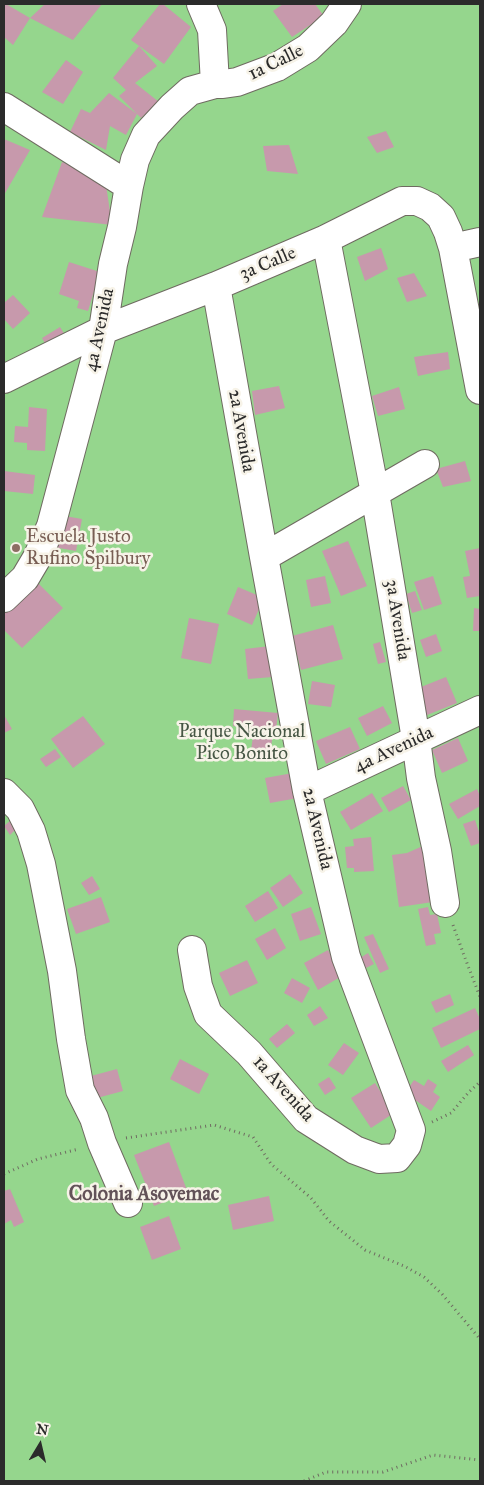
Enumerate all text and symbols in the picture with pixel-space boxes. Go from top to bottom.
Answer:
street label: 1a Calle [245,40,307,86]
street label: 3a Calle [236,242,300,286]
street label: 4a Avenida [80,286,120,374]
street label: 2a Avenida [223,388,259,474]
place label: Escuela Justo Rufino Spilbury [26,526,151,570]
marker: Escuela Justo Rufino Spilbury [10,542,22,554]
street label: 3a Avenida [379,578,415,662]
park label: Parque Nacional Pico Bonito [179,721,305,765]
street label: 4a Avenida [351,722,437,778]
street label: 2a Avenida [297,786,337,872]
street label: 1a Avenida [247,1051,319,1127]
district label: Colonia Asovemac [69,1183,219,1207]
north arrow [15,1420,65,1470]
text: N [35,1420,50,1439]

